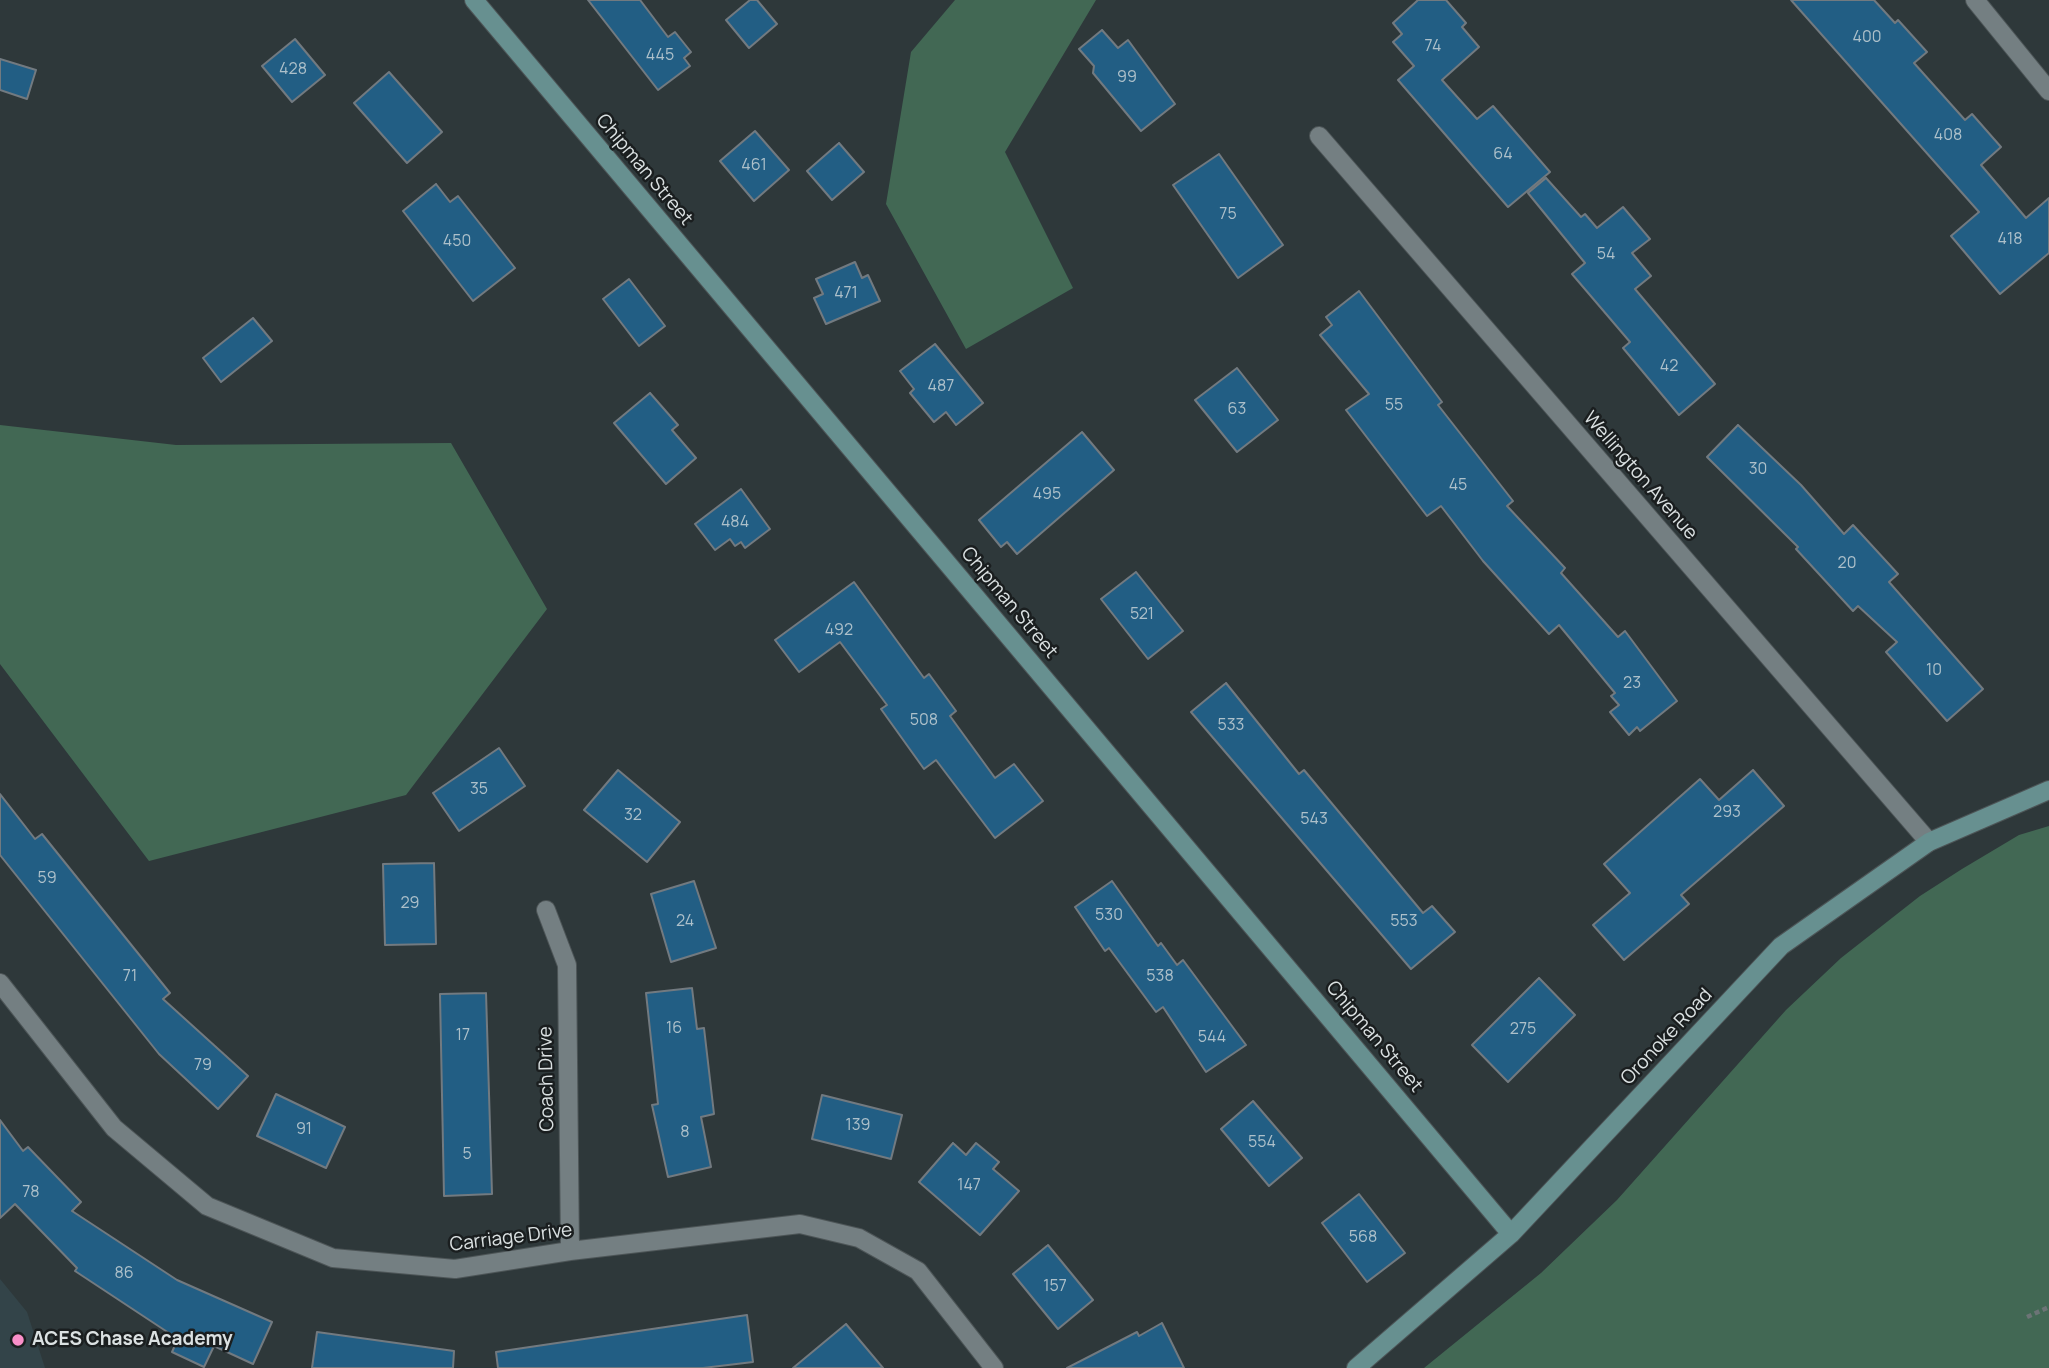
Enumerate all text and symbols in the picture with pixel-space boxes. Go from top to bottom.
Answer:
house number: 400 [1853,28,1881,48]
house number: 74 [1425,37,1441,57]
house number: 445 [646,46,674,66]
house number: 428 [279,60,307,80]
house number: 99 [1117,68,1137,88]
street label: Chipman Street [591,110,697,230]
house number: 408 [1934,126,1962,146]
house number: 64 [1493,145,1513,165]
house number: 461 [741,156,767,176]
house number: 75 [1219,205,1237,225]
house number: 418 [1998,230,2022,250]
house number: 450 [443,232,471,252]
house number: 54 [1597,245,1615,265]
house number: 471 [834,284,858,304]
house number: 42 [1660,357,1678,377]
house number: 487 [928,377,954,397]
house number: 55 [1385,396,1403,416]
house number: 63 [1228,400,1246,420]
street label: Wellington Avenue [1578,407,1702,545]
house number: 30 [1749,460,1767,480]
house number: 45 [1449,476,1467,496]
house number: 495 [1033,485,1061,505]
house number: 484 [721,513,749,533]
street label: Chipman Street [956,543,1062,663]
house number: 20 [1838,554,1856,574]
house number: 521 [1130,605,1154,625]
house number: 492 [825,621,853,641]
house number: 10 [1926,661,1942,681]
house number: 23 [1623,674,1641,694]
house number: 508 [910,711,938,731]
house number: 533 [1218,716,1244,736]
house number: 35 [470,780,488,800]
house number: 293 [1713,803,1741,823]
house number: 32 [624,806,642,826]
house number: 543 [1300,810,1328,830]
house number: 59 [37,869,57,889]
house number: 29 [400,894,420,914]
house number: 530 [1095,906,1123,926]
house number: 24 [676,912,694,932]
house number: 553 [1390,912,1418,932]
house number: 71 [123,967,137,987]
house number: 538 [1146,967,1174,987]
street label: Chipman Street [1321,977,1427,1097]
street label: Oronoke Road [1617,984,1717,1090]
house number: 16 [666,1019,682,1039]
house number: 275 [1510,1020,1536,1040]
house number: 17 [456,1026,470,1046]
street label: Coach Drive [535,1026,559,1132]
house number: 544 [1198,1028,1226,1048]
house number: 79 [194,1056,212,1076]
house number: 139 [845,1116,871,1136]
house number: 91 [296,1120,312,1140]
house number: 8 [680,1123,690,1143]
house number: 554 [1248,1133,1276,1153]
house number: 5 [462,1145,472,1165]
house number: 147 [957,1176,981,1196]
house number: 78 [22,1183,40,1203]
street label: Carriage Drive [448,1219,574,1257]
house number: 568 [1349,1228,1377,1248]
house number: 86 [114,1264,134,1284]
house number: 157 [1043,1277,1067,1297]
place label: ACES Chase Academy [32,1329,233,1351]
marker: ACES Chase Academy [10,1332,26,1348]

